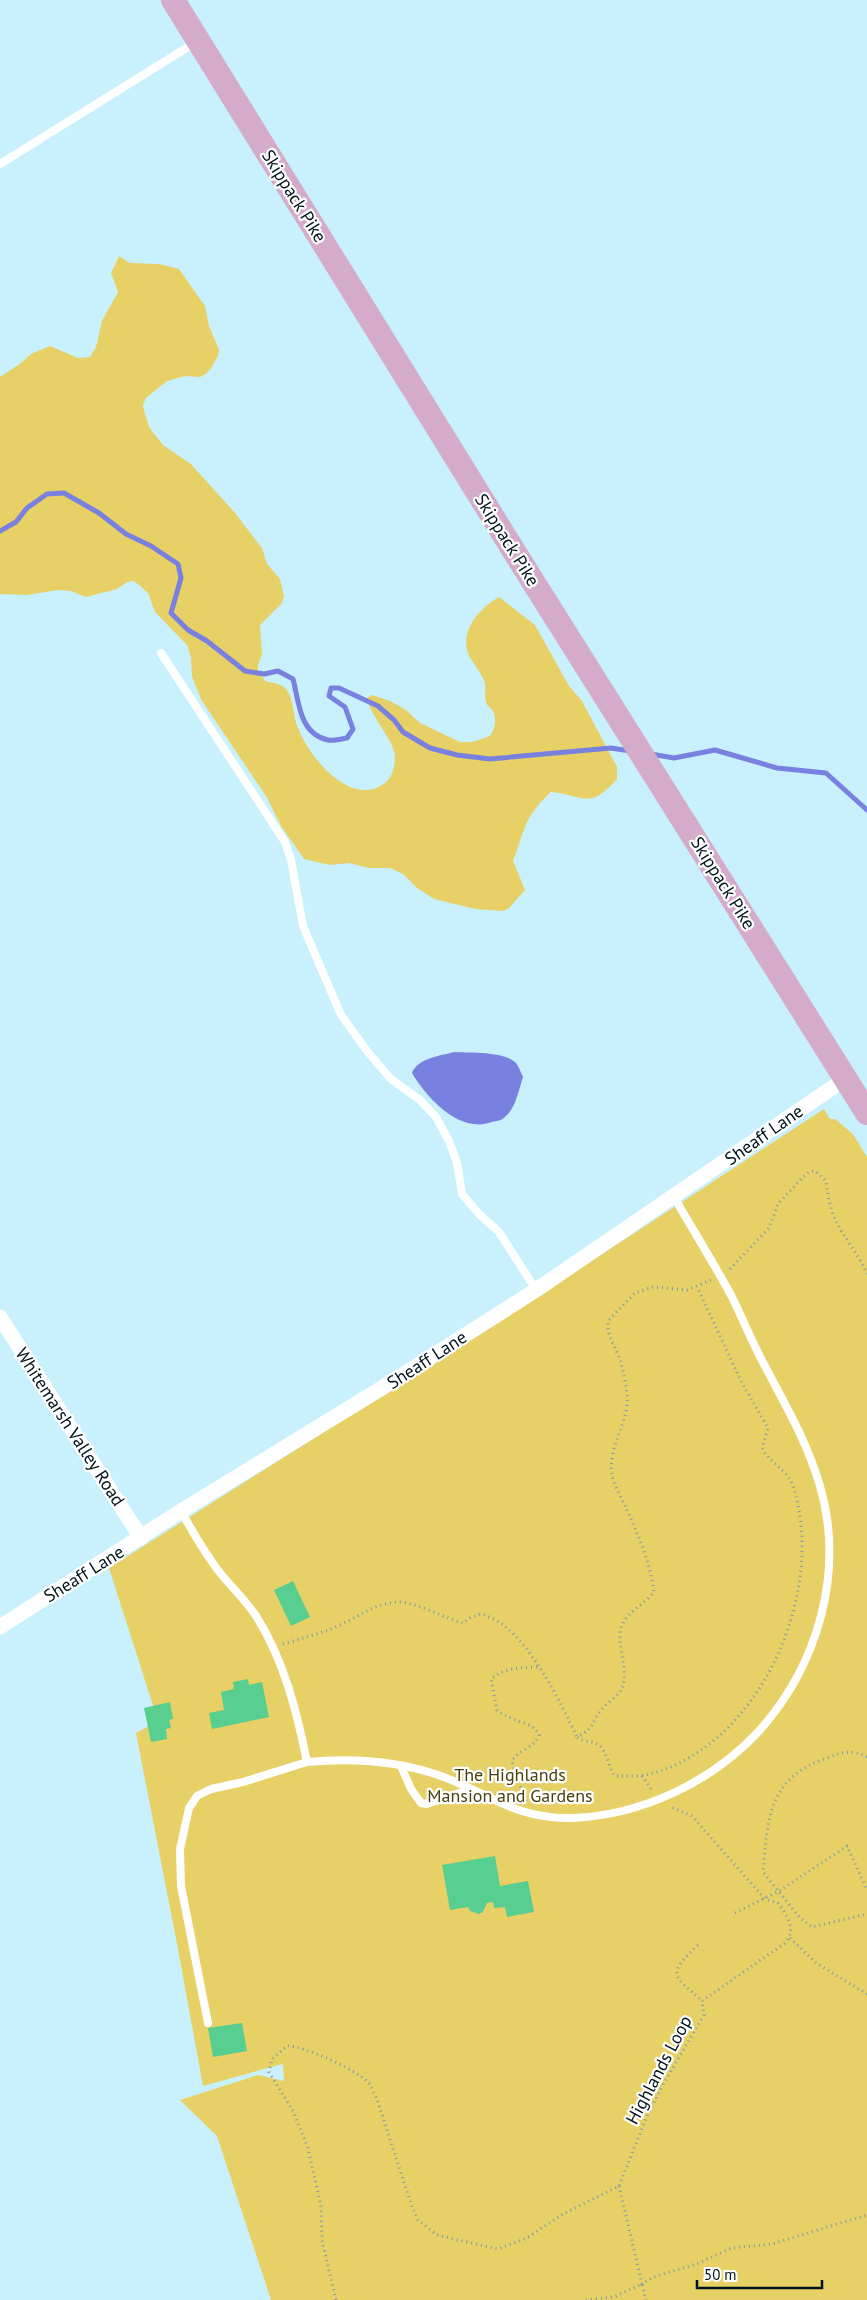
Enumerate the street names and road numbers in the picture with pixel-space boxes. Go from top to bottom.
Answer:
street label: Skippack Pike [257,145,332,246]
street label: Skippack Pike [470,489,545,590]
street label: Skippack Pike [686,832,761,933]
street label: Sheaff Lane [720,1099,807,1170]
street label: Sheaff Lane [382,1325,471,1394]
street label: Whitemarsh Valley Road [11,1343,130,1510]
street label: Sheaff Lane [39,1540,128,1607]
street label: Highlands Loop [620,2011,697,2128]

